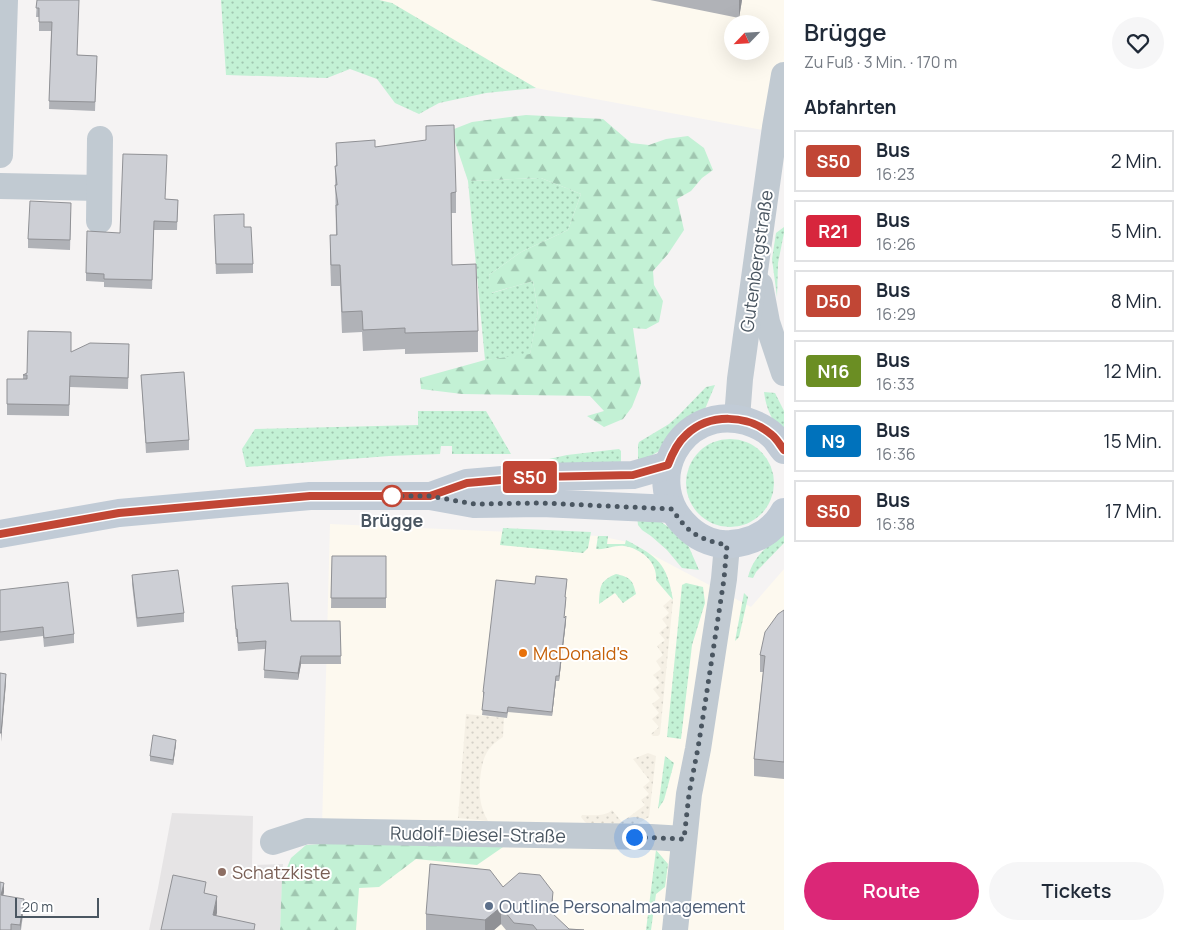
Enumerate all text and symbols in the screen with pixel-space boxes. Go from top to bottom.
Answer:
north arrow [724,15,769,60]
map controls [724,15,769,60]
text: Brügge [804,15,887,48]
button: heart [1112,17,1164,69]
text: Zu Fuß · 3 Min. · 170 m [804,51,957,73]
text: Abfahrten [804,94,897,120]
text: Bus [876,137,910,163]
text: 2 Min. [1111,148,1162,174]
text: S50 [816,149,851,173]
text: 16:23 [876,163,915,185]
street label: Gutenbergstraße [734,188,778,334]
text: Bus [876,207,910,233]
text: 5 Min. [1111,218,1162,244]
text: R21 [818,219,849,243]
text: 16:26 [876,233,916,255]
text: Bus [876,277,910,303]
text: 8 Min. [1111,288,1162,314]
text: D50 [816,289,851,313]
text: 16:29 [876,303,916,325]
text: Bus [876,347,910,373]
text: 12 Min. [1103,358,1162,384]
text: N16 [818,359,850,383]
text: 16:33 [876,373,915,395]
text: Bus [876,417,910,443]
text: 15 Min. [1103,428,1162,454]
text: N9 [821,429,846,453]
text: 16:36 [876,443,916,465]
line badge: S50 [501,461,559,493]
text: S50 [513,465,547,489]
marker: Brügge [381,485,403,507]
text: Bus [876,487,910,513]
text: 17 Min. [1105,498,1162,524]
text: S50 [816,499,851,523]
place label: Brügge [361,508,424,532]
text: 16:38 [876,513,915,535]
place label: McDonald's [533,641,628,665]
marker: McDonald's [517,647,529,659]
street label: Rudolf-Diesel-Straße [390,820,566,848]
your location [622,825,647,850]
place label: Schatzkiste [232,860,330,884]
button: Route [804,862,979,920]
button: Tickets [989,862,1164,920]
marker: Schatzkiste [216,866,228,878]
place label: Outline Personalmanagement [499,894,746,918]
scale bar [15,895,99,918]
text: 20 m [22,897,53,916]
marker: Outline Personalmanagement [483,900,495,912]

